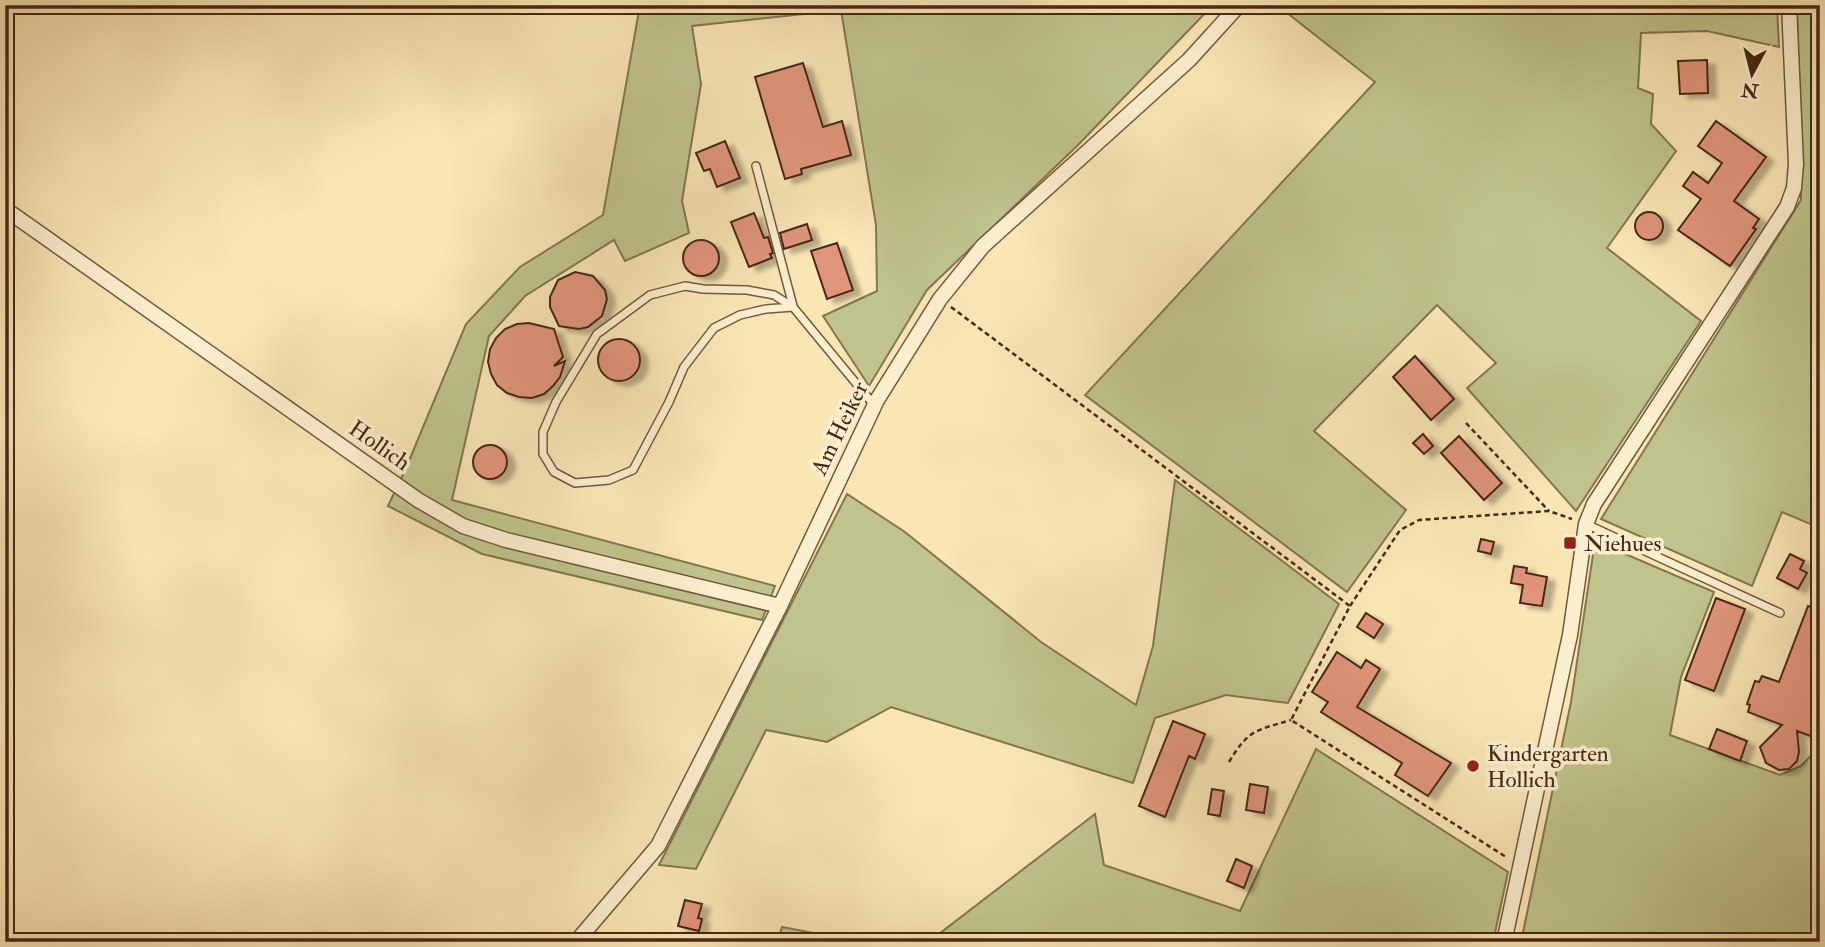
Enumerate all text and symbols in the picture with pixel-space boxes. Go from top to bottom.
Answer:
north arrow [1716,38,1786,108]
text: N [1739,77,1761,103]
street label: Am Heiker [804,376,875,481]
street label: Hollich [343,414,416,477]
place label: Niehues [1584,529,1661,558]
marker: Niehues [1562,535,1578,551]
place label: Kindergarten Hollich [1487,739,1609,794]
marker: Kindergarten Hollich [1465,758,1481,774]

